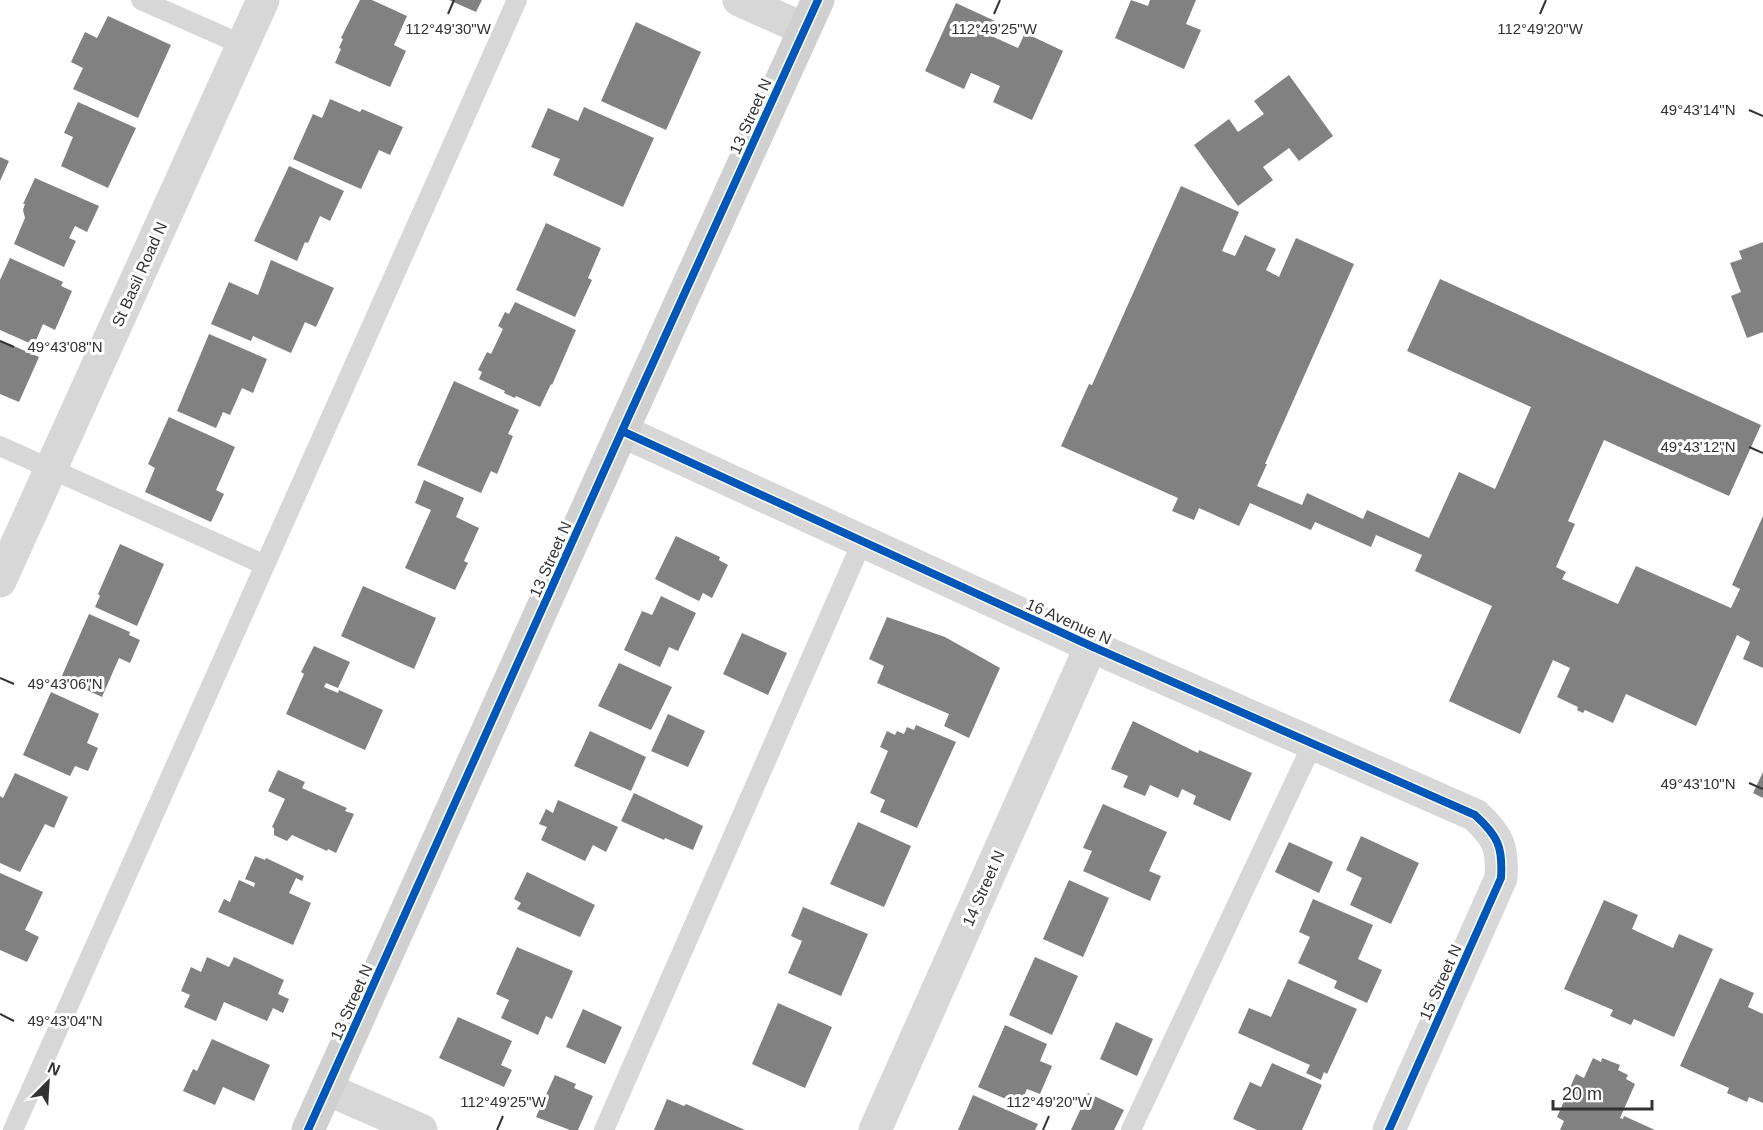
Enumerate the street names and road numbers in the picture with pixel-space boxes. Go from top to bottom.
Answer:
street label: 13 Street N [726,76,775,157]
street label: St Basil Road N [109,219,170,329]
street label: 13 Street N [526,519,575,600]
street label: 16 Avenue N [1024,595,1114,648]
street label: 14 Street N [959,848,1008,929]
street label: 15 Street N [1416,942,1465,1023]
street label: 13 Street N [327,962,376,1043]

